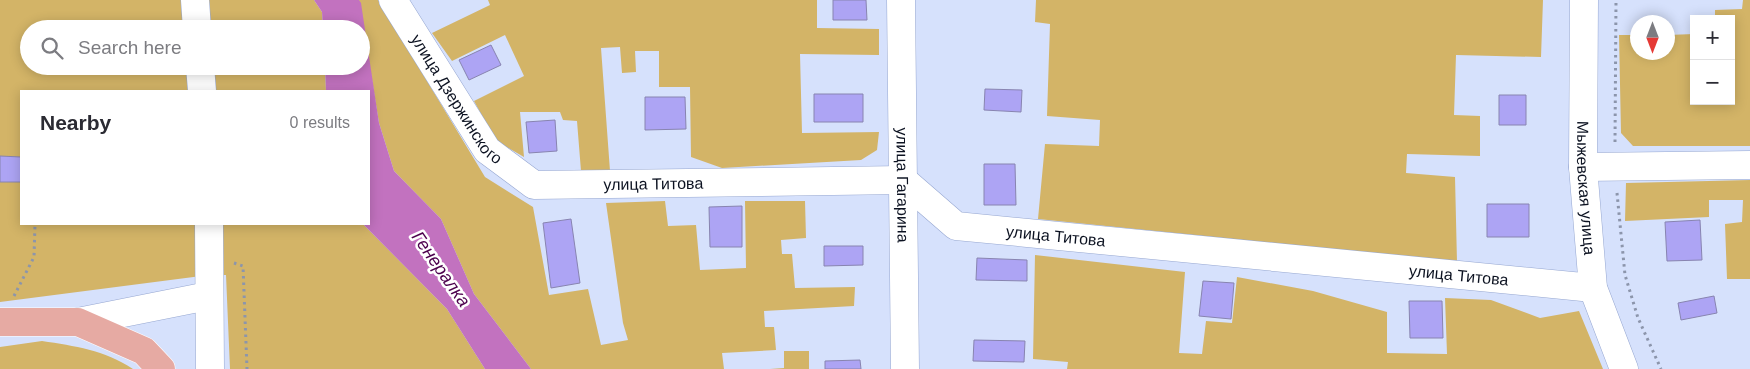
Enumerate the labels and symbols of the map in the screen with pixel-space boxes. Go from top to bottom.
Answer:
north arrow [1630,15,1675,60]
street label: улица Дзержинского [408,31,505,167]
street label: Мыжевская улица [1574,121,1598,256]
street label: улица Гагарина [893,127,912,243]
street label: улица Титова [603,175,703,193]
street label: улица Титова [1005,223,1106,250]
water label: Генералка [408,227,474,311]
street label: улица Титова [1408,262,1509,289]

